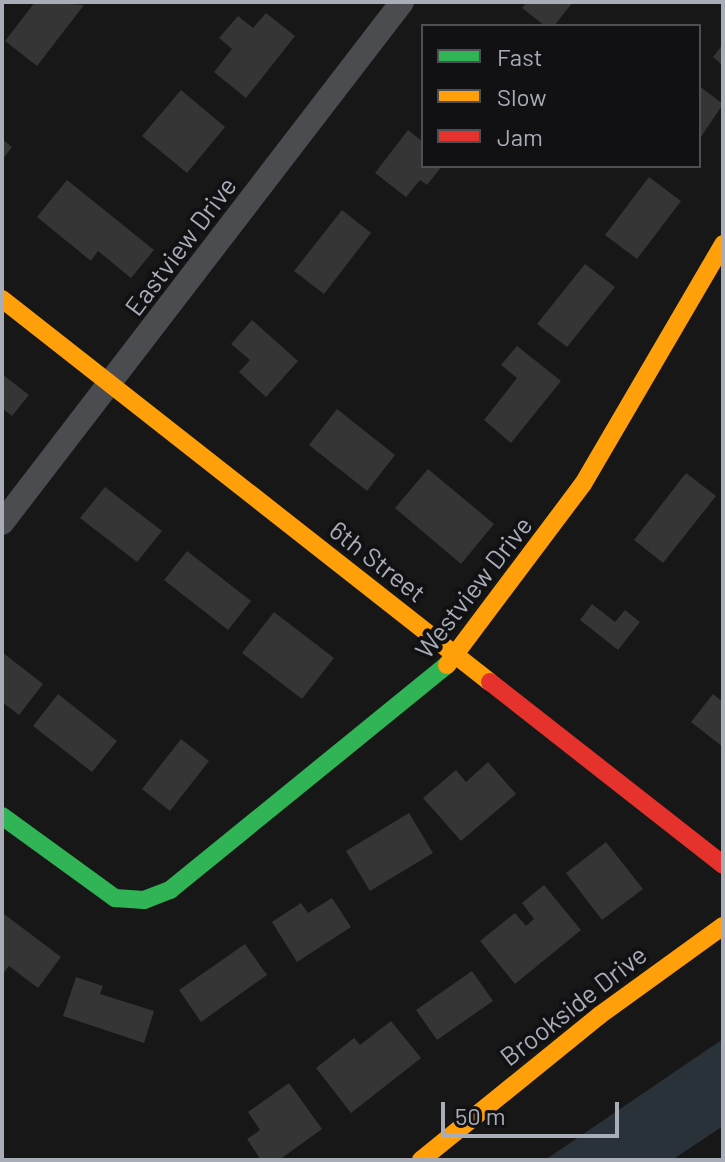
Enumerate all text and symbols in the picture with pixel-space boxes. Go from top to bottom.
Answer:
legend [421,24,701,168]
text: Fast [497,42,542,71]
text: Slow [497,82,546,111]
text: Jam [497,122,543,151]
street label: Eastview Drive [118,171,242,321]
street label: Westview Drive [408,510,538,664]
street label: 6th Street [324,514,432,608]
street label: Brookside Drive [494,938,652,1072]
scale bar [445,1086,623,1136]
text: 50 m [455,1101,506,1130]

